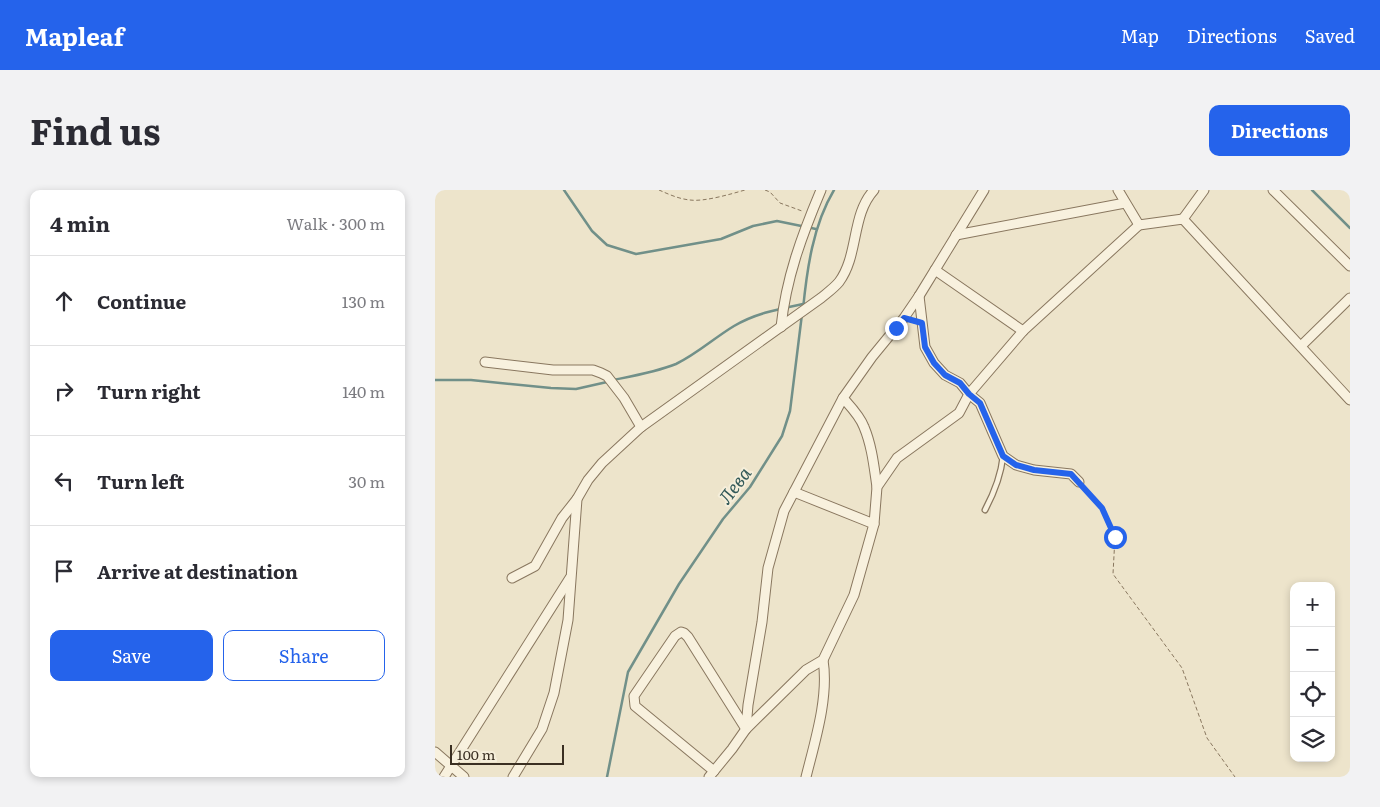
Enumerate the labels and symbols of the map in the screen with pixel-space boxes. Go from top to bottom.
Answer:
route end [885,317,908,340]
water label: Лева [711,460,757,509]
route start [1104,526,1127,549]
scale bar [450,742,564,765]

